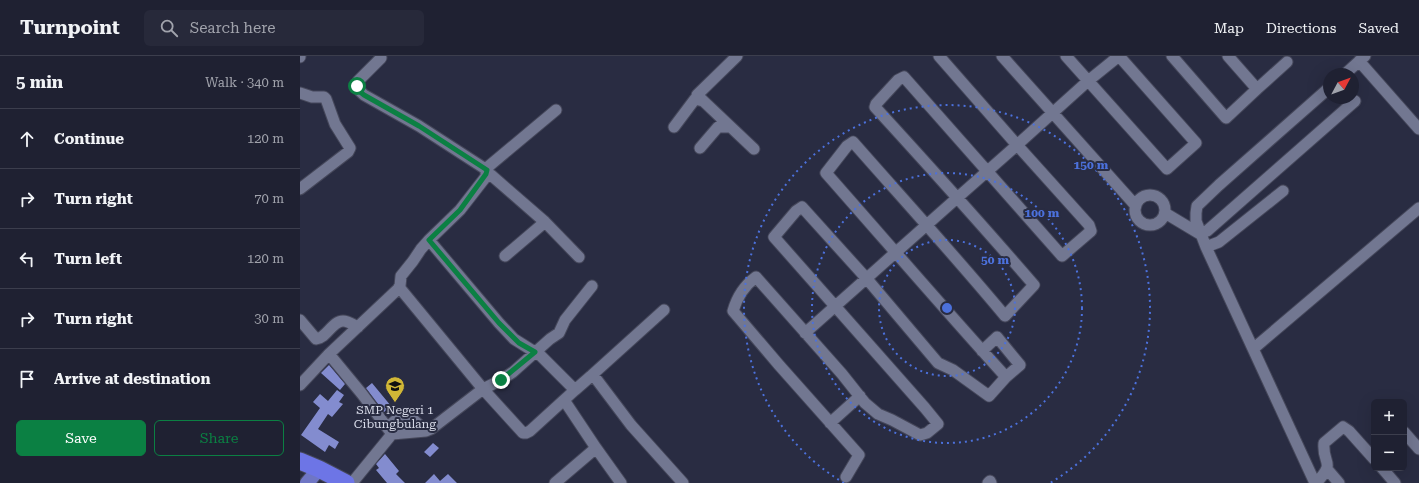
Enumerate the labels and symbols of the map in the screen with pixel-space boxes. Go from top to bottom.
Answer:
north arrow [1323,68,1359,104]
route start [348,77,366,95]
text: 150 m [1074,158,1109,172]
text: 100 m [1025,206,1060,220]
text: 50 m [981,253,1009,267]
centre of rings [940,301,954,315]
route end [492,371,510,389]
school or university icon: SMP Negeri 1 Cibungbulang [384,375,406,403]
place label: SMP Negeri 1 Cibungbulang [354,403,436,431]

